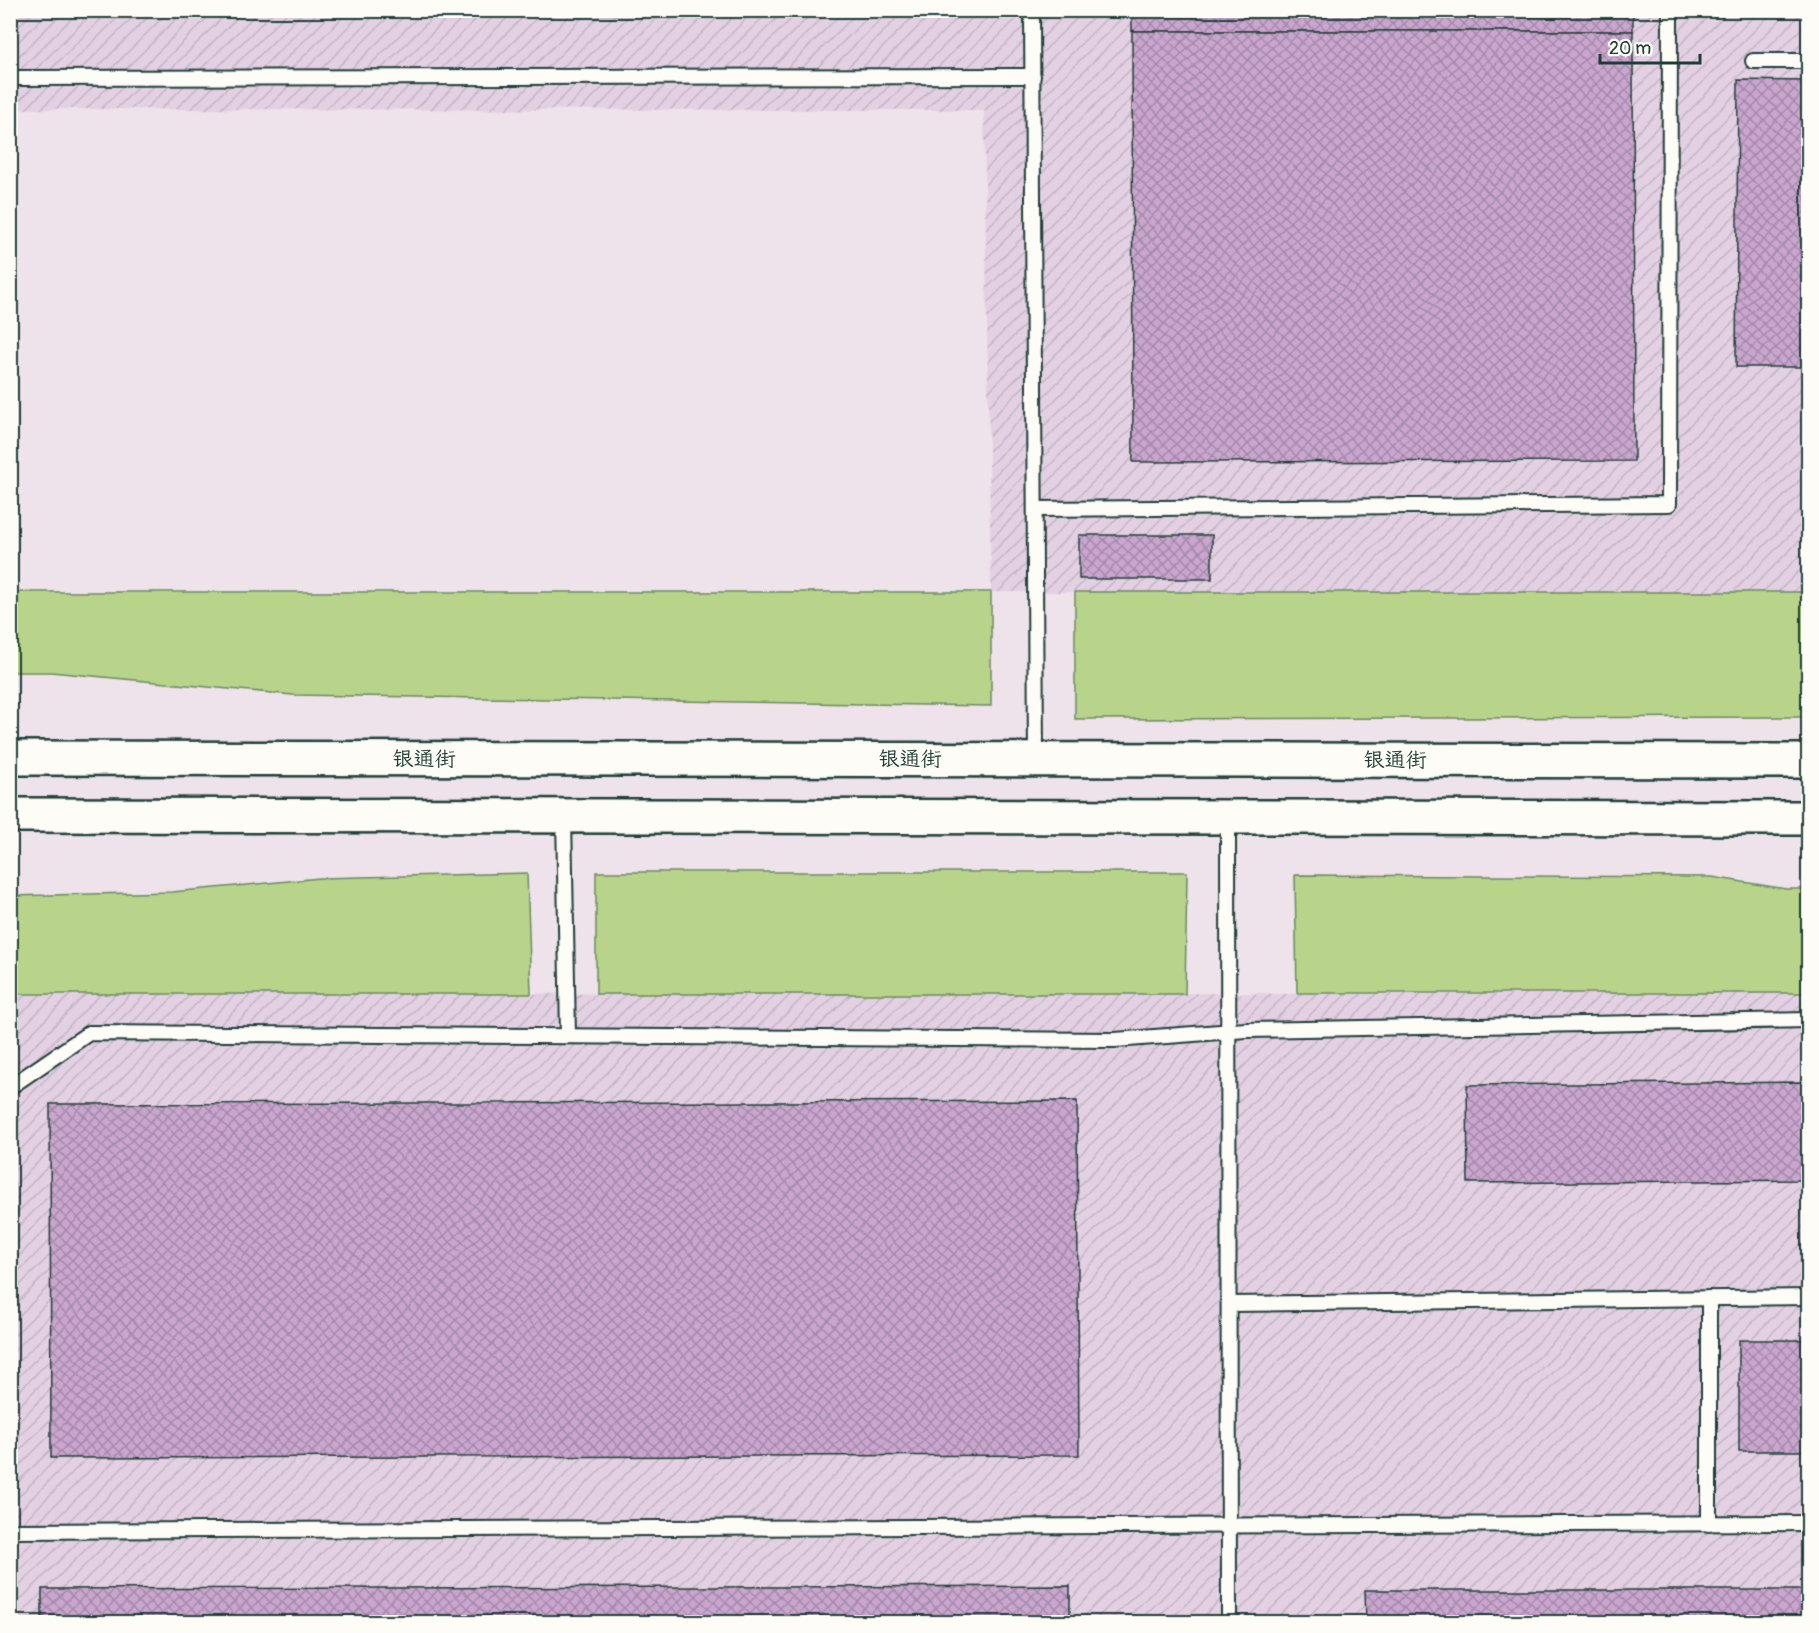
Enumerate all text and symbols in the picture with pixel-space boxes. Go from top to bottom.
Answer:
scale bar [1600,27,1700,65]
text: 20 m [1609,37,1651,60]
street label: 银通街 [393,746,456,773]
street label: 银通街 [879,746,942,773]
street label: 银通街 [1364,747,1427,774]

